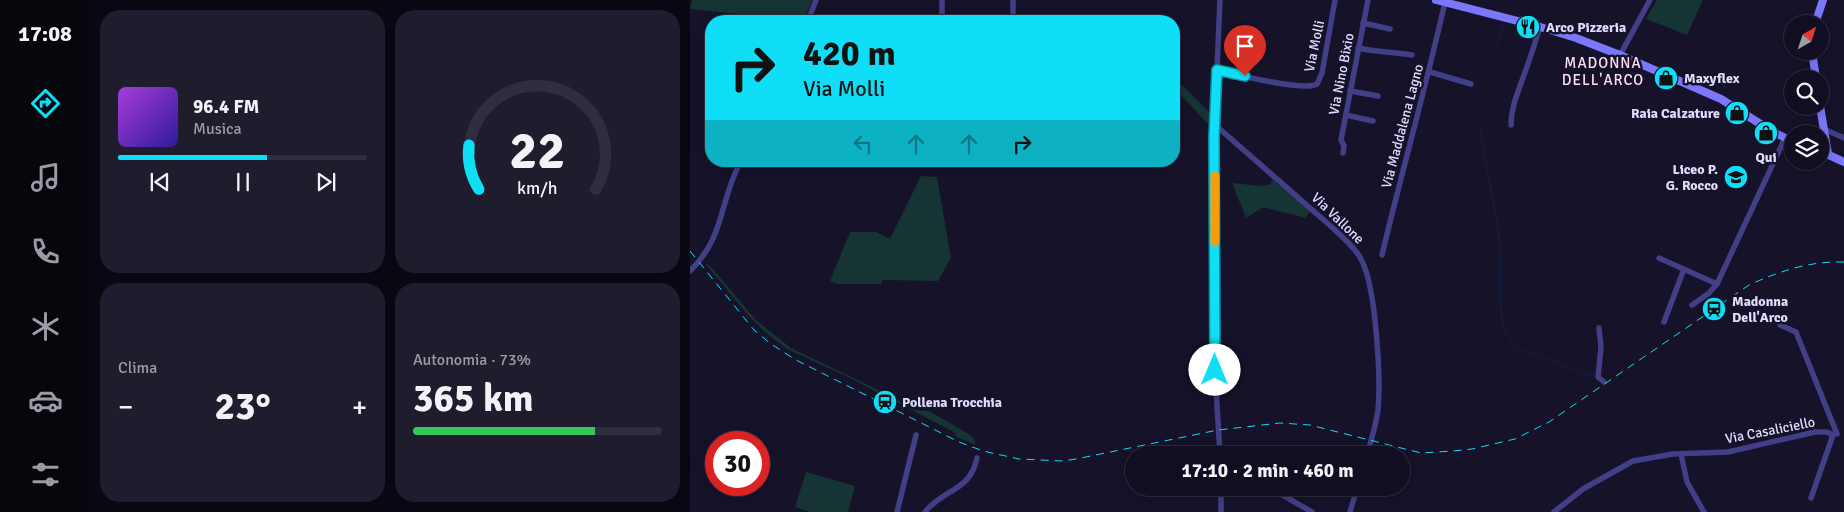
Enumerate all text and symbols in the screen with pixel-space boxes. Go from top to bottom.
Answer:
restaurant icon: Arco Pizzeria [1515,14,1541,40]
north arrow [1784,15,1829,60]
map controls [1784,15,1829,170]
street label: Via Molli [1301,19,1328,74]
place label: Arco Pizzeria [1546,19,1626,36]
text: 17:08 [18,20,72,47]
pin [1224,25,1266,76]
text: 420 m [803,32,896,75]
icon: arrive [1231,32,1259,60]
street label: Via Nino Bixio [1325,32,1358,116]
icon: right [720,35,785,100]
district label: MADONNA DELL'ARCO [1562,54,1644,89]
street label: Via Maddalena Lagno [1378,62,1427,190]
shop icon: Maxyflex [1653,65,1679,91]
place label: Maxyflex [1684,70,1740,87]
button: search [1784,70,1829,115]
text: Via Molli [803,75,885,102]
icon: directions [28,86,63,121]
text: 96.4 FM [193,95,259,119]
shop icon: Raia Calzature [1724,100,1750,126]
place label: Raia Calzature [1631,105,1720,122]
text: Musica [193,119,242,139]
text: 22 [509,119,566,183]
shop icon: Qui [1753,120,1779,146]
button: layers [1784,125,1829,170]
icon: left [849,130,877,158]
icon: ahead [902,130,930,158]
icon: ahead [955,130,983,158]
icon: right [1008,130,1036,158]
place label: Qui [1755,149,1777,166]
icon: music [28,160,63,195]
place label: Liceo P. G. Rocco [1666,161,1718,194]
school or university icon: Liceo P. G. Rocco [1723,164,1749,190]
icon: previous [146,168,174,196]
icon: pause [229,168,257,196]
icon: next [312,168,340,196]
text: km/h [517,177,558,199]
street label: Via Vallone [1308,189,1367,248]
icon: phone [28,234,63,269]
place label: Madonna Dell'Arco [1732,293,1788,326]
station icon: Madonna Dell'Arco [1701,296,1727,322]
icon: climate [28,309,63,344]
position arrow [1188,343,1240,395]
text: Autonomia · 73% [413,350,531,370]
text: Clima [118,358,157,378]
text: 365 km [413,375,534,422]
icon: car [28,383,63,418]
text: 23° [214,383,271,430]
station icon: Pollena Trocchia [872,389,898,415]
text: − [118,390,133,424]
text: + [352,390,367,424]
place label: Pollena Trocchia [902,394,1002,411]
street label: Via Casaliciello [1724,413,1817,448]
speed limit sign: 30 [705,431,770,496]
icon: filters [28,457,63,492]
text: 17:10 · 2 min · 460 m [1181,459,1354,483]

